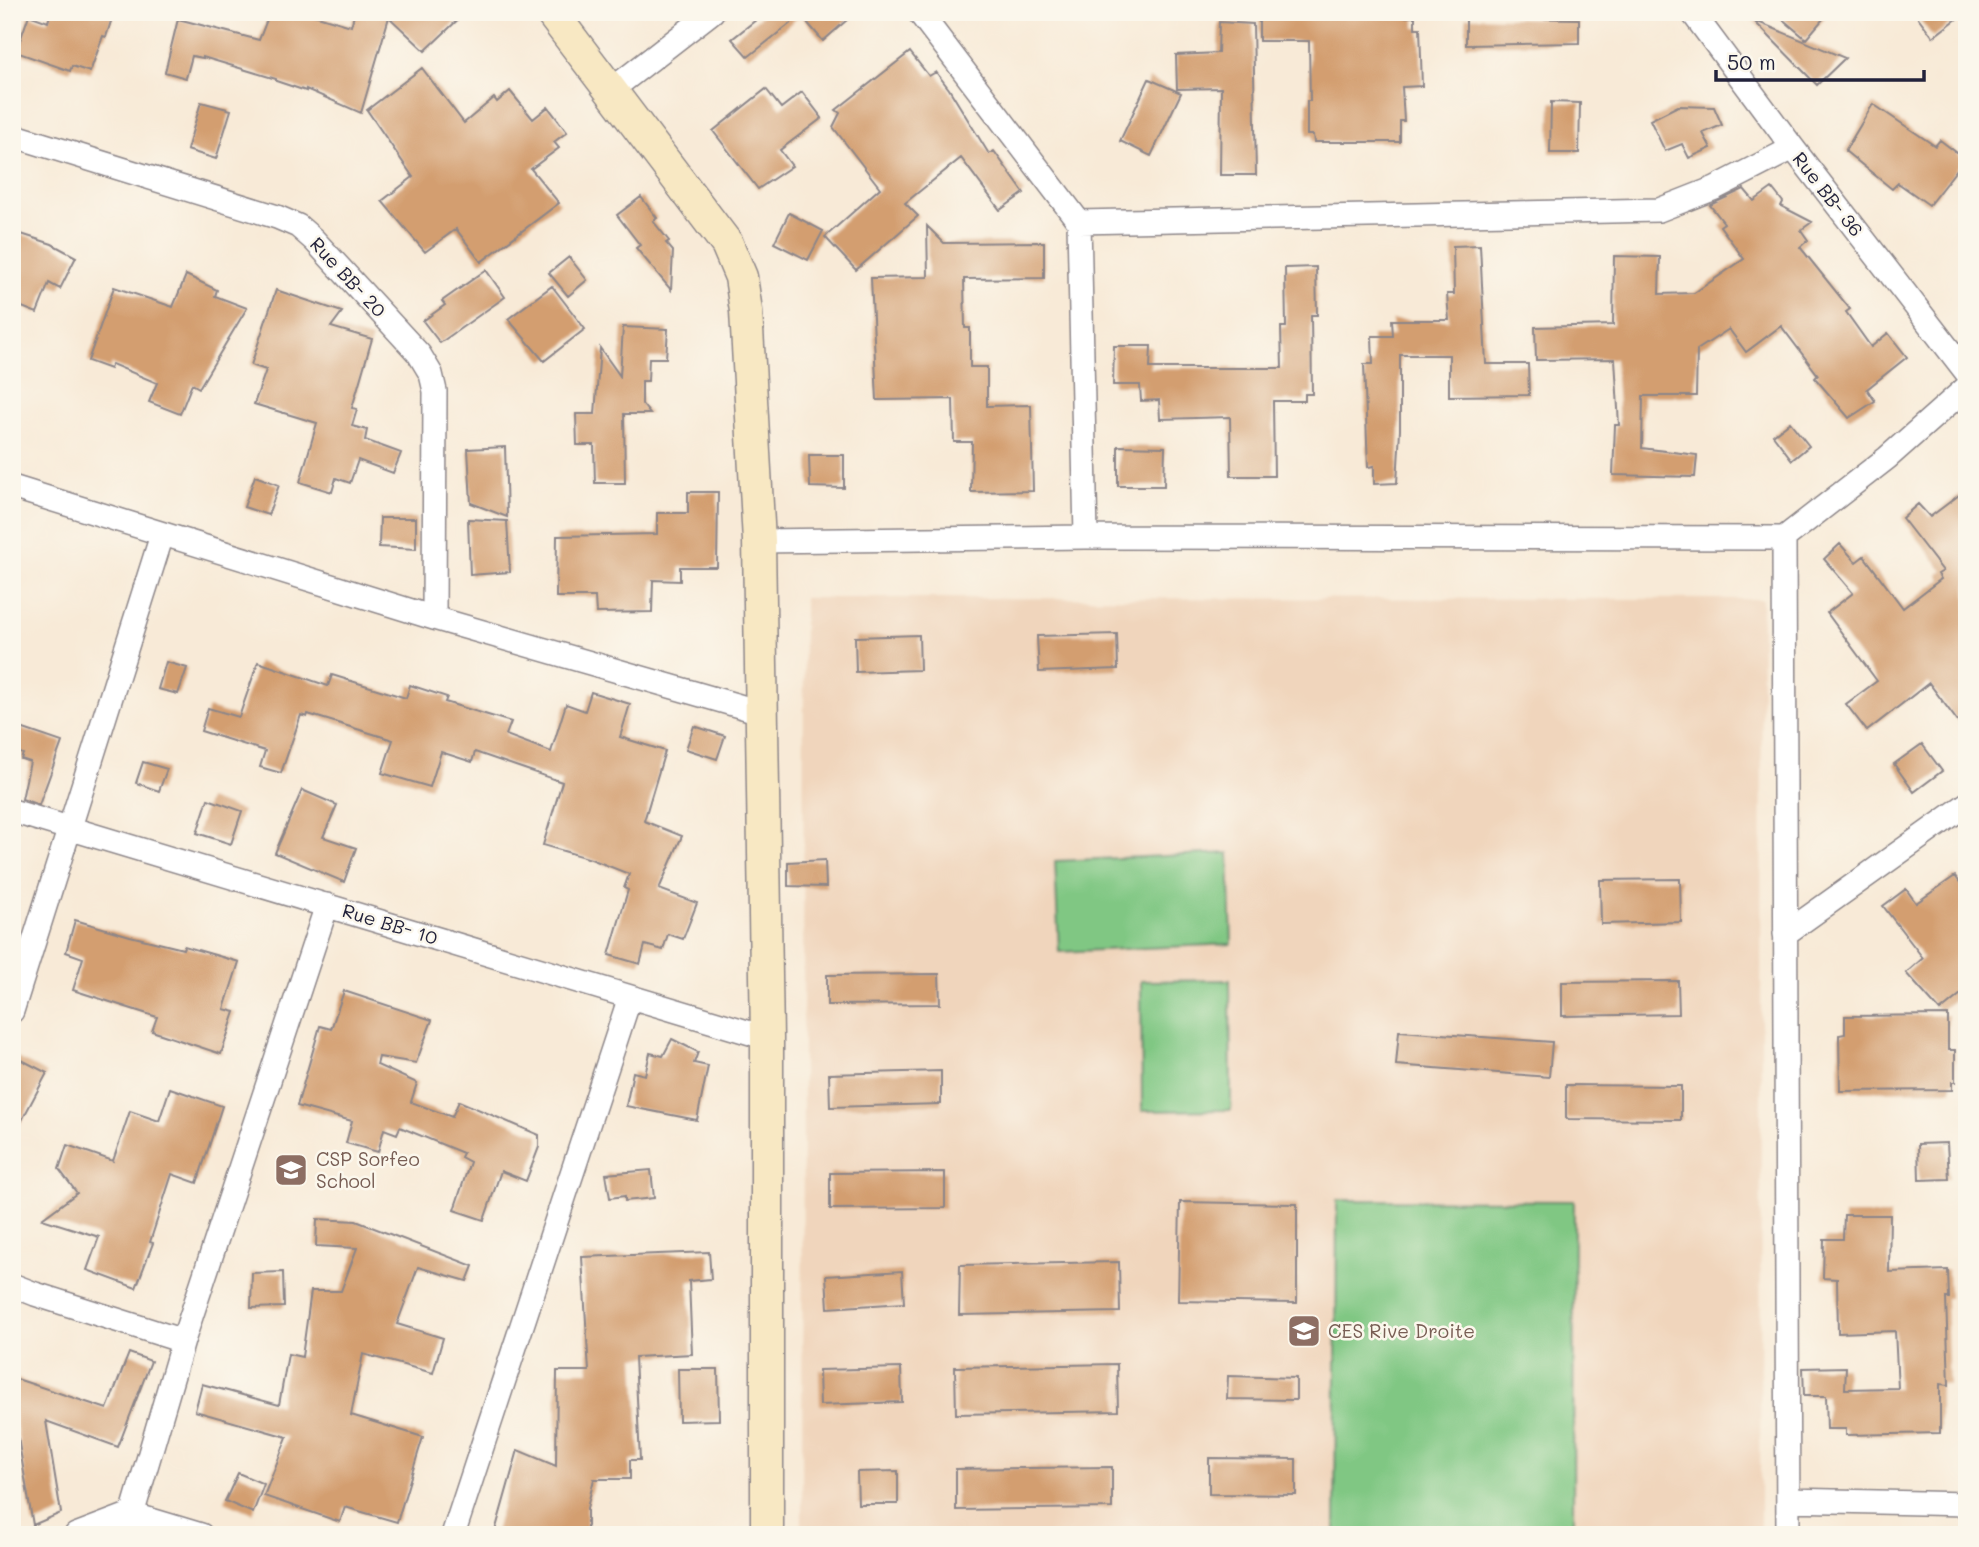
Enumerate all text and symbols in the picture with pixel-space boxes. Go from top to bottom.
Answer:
scale bar [1716,38,1925,82]
text: 50 m [1727,48,1776,75]
street label: Rue BB- 36 [1788,146,1869,241]
street label: Rue BB- 20 [305,231,392,322]
street label: Rue BB- 10 [339,897,441,950]
place label: CSP Sorfeo School [316,1146,420,1193]
school or university icon: CSP Sorfeo School [272,1151,310,1189]
school or university icon: CES Rive Droite [1285,1312,1323,1350]
place label: CES Rive Droite [1328,1318,1475,1343]

